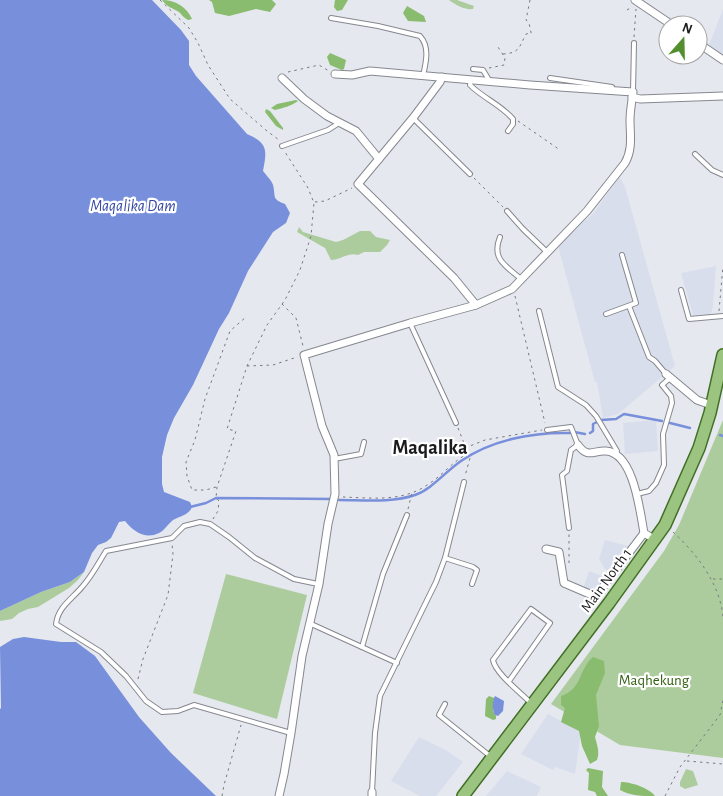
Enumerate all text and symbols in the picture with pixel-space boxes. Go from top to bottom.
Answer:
north arrow [658,15,708,65]
text: N [680,20,694,37]
water label: Maqalika Dam [90,198,176,215]
district label: Maqalika [392,438,468,458]
street label: Main North 1 [578,546,634,615]
park label: Maqhekung [619,673,690,688]

